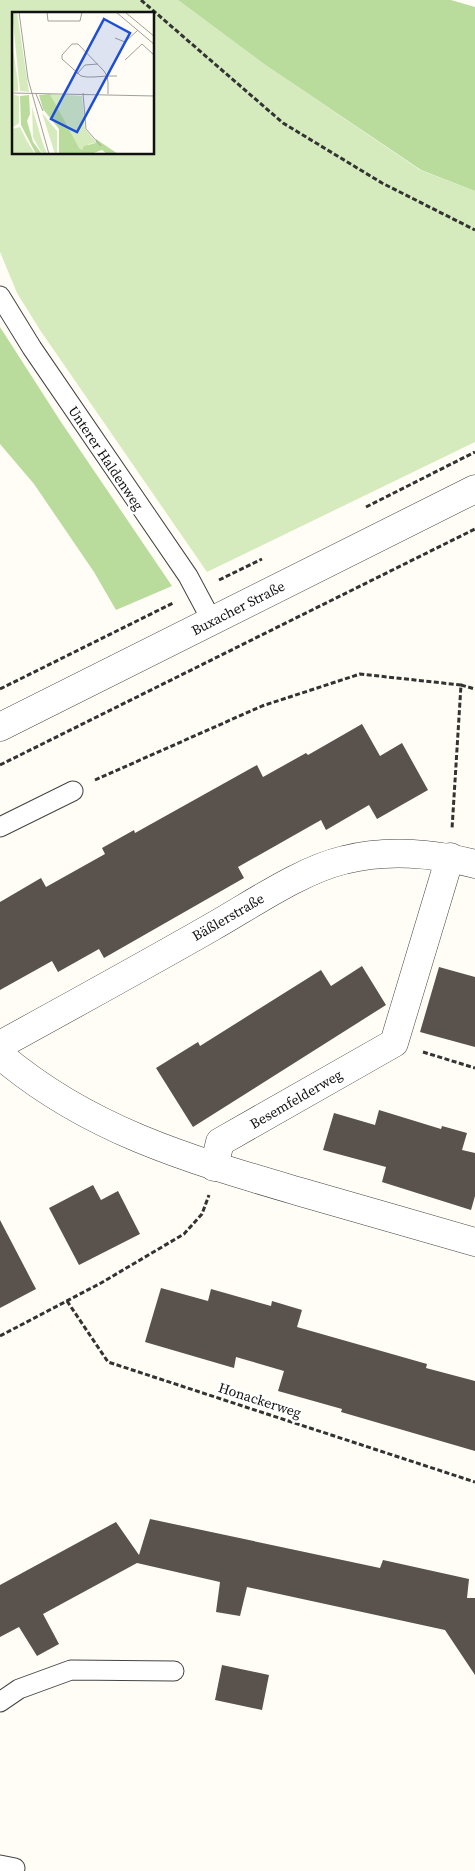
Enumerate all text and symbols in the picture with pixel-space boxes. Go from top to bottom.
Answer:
inset map [12,12,155,155]
street label: Unterer Haldenweg [64,402,148,514]
street label: Buxacher Straße [188,576,288,640]
street label: Bäßlerstraße [188,888,268,946]
street label: Besemfelderweg [246,1064,346,1134]
street label: Honackerweg [216,1377,304,1423]

